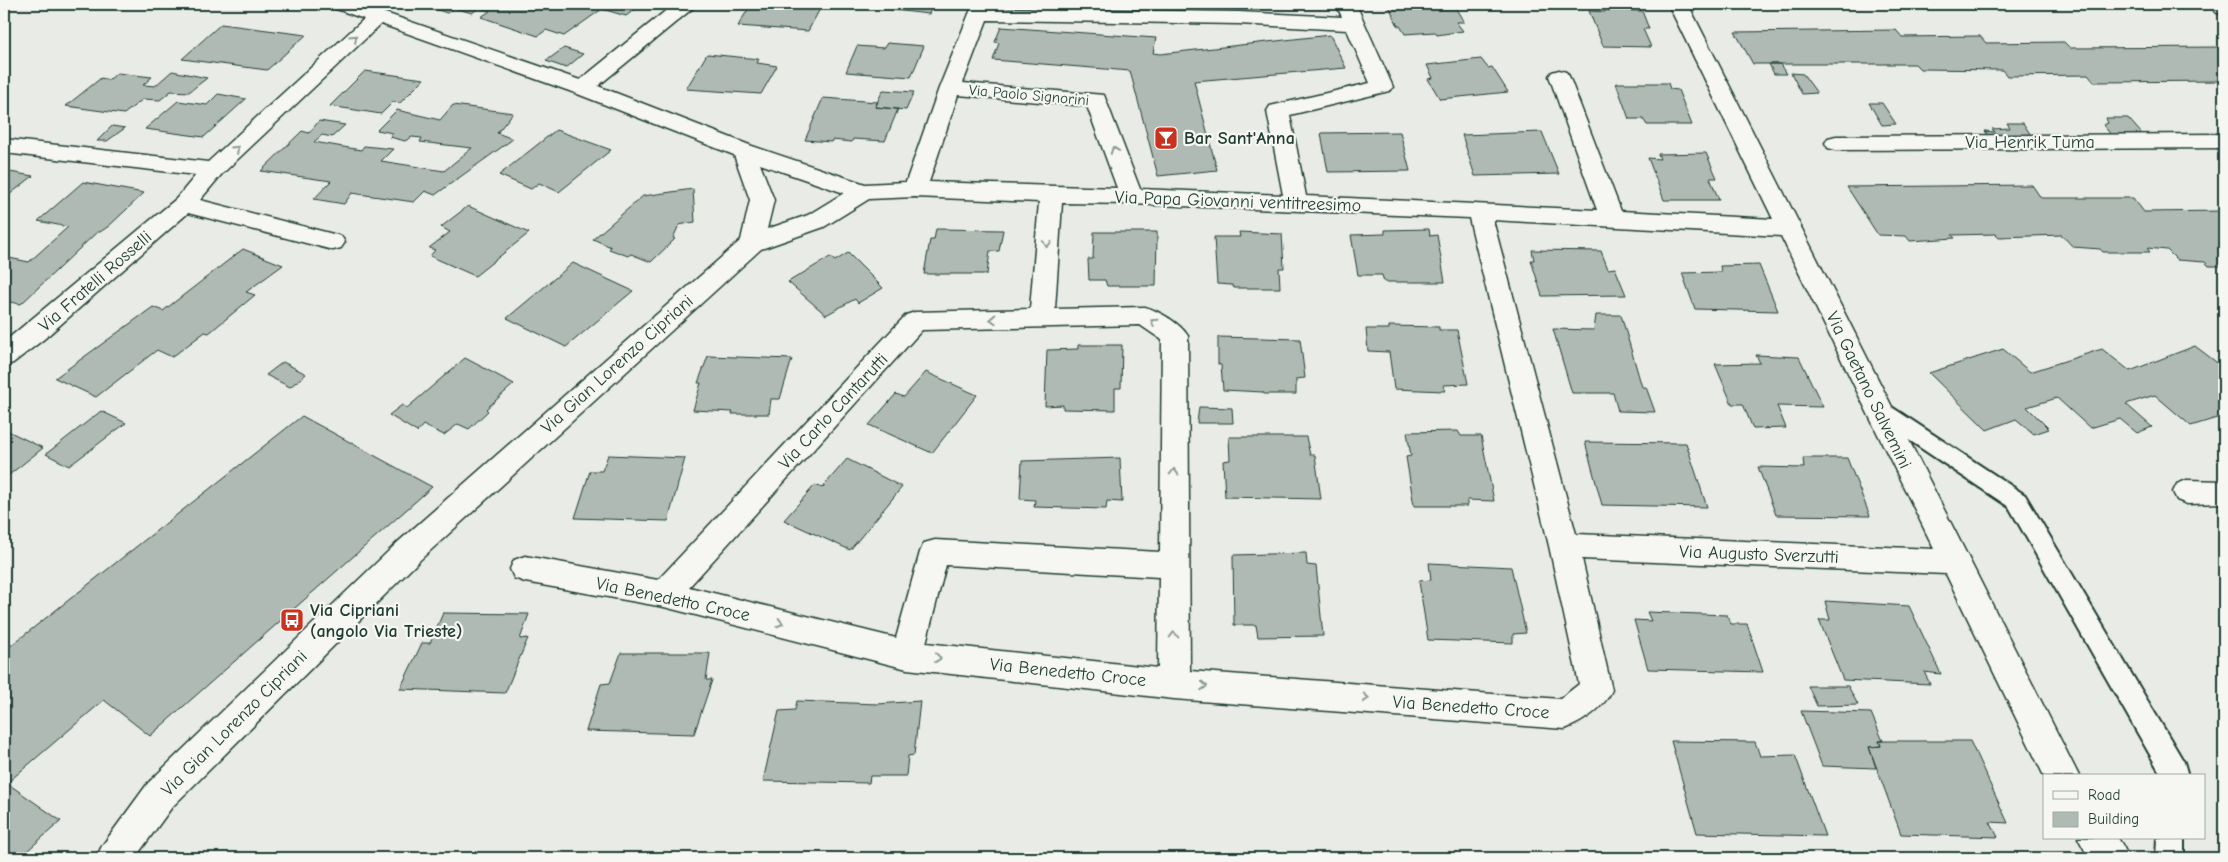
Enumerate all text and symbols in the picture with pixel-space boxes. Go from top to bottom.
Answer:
one-way arrow [349,35,358,44]
street label: Via Paolo Signorini [968,81,1090,109]
bar icon: Bar Sant'Anna [1153,125,1179,151]
place label: Bar Sant'Anna [1184,128,1295,149]
street label: Via Henrik Tuma [1965,132,2095,153]
one-way arrow [230,146,239,155]
one-way arrow [1110,146,1120,155]
street label: Via Papa Giovanni ventitreesimo [1114,187,1362,216]
street label: Via Fratelli Rosselli [34,227,156,336]
one-way arrow [1042,240,1053,248]
street label: Via Gian Lorenzo Cipriani [537,291,698,438]
street label: Via Gaetano Salvemini [1821,308,1916,472]
one-way arrow [989,314,996,324]
one-way arrow [1150,318,1159,328]
street label: Via Carlo Cantarutti [774,349,893,474]
one-way arrow [1169,468,1179,476]
street label: Via Augusto Sverzutti [1679,541,1839,568]
street label: Via Benedetto Croce [594,573,752,626]
place label: Via Cipriani (angolo Via Trieste) [310,600,462,642]
bus stop icon: Via Cipriani (angolo Via Trieste) [279,607,305,633]
one-way arrow [775,617,784,628]
one-way arrow [1169,631,1179,638]
street label: Via Gian Lorenzo Cipriani [157,646,312,801]
one-way arrow [934,652,942,663]
street label: Via Benedetto Croce [989,654,1147,691]
one-way arrow [1200,680,1208,691]
street label: Via Benedetto Croce [1392,692,1550,723]
one-way arrow [1362,693,1370,704]
legend [2043,774,2206,840]
text: Road [2088,786,2120,804]
text: Building [2088,810,2139,828]

